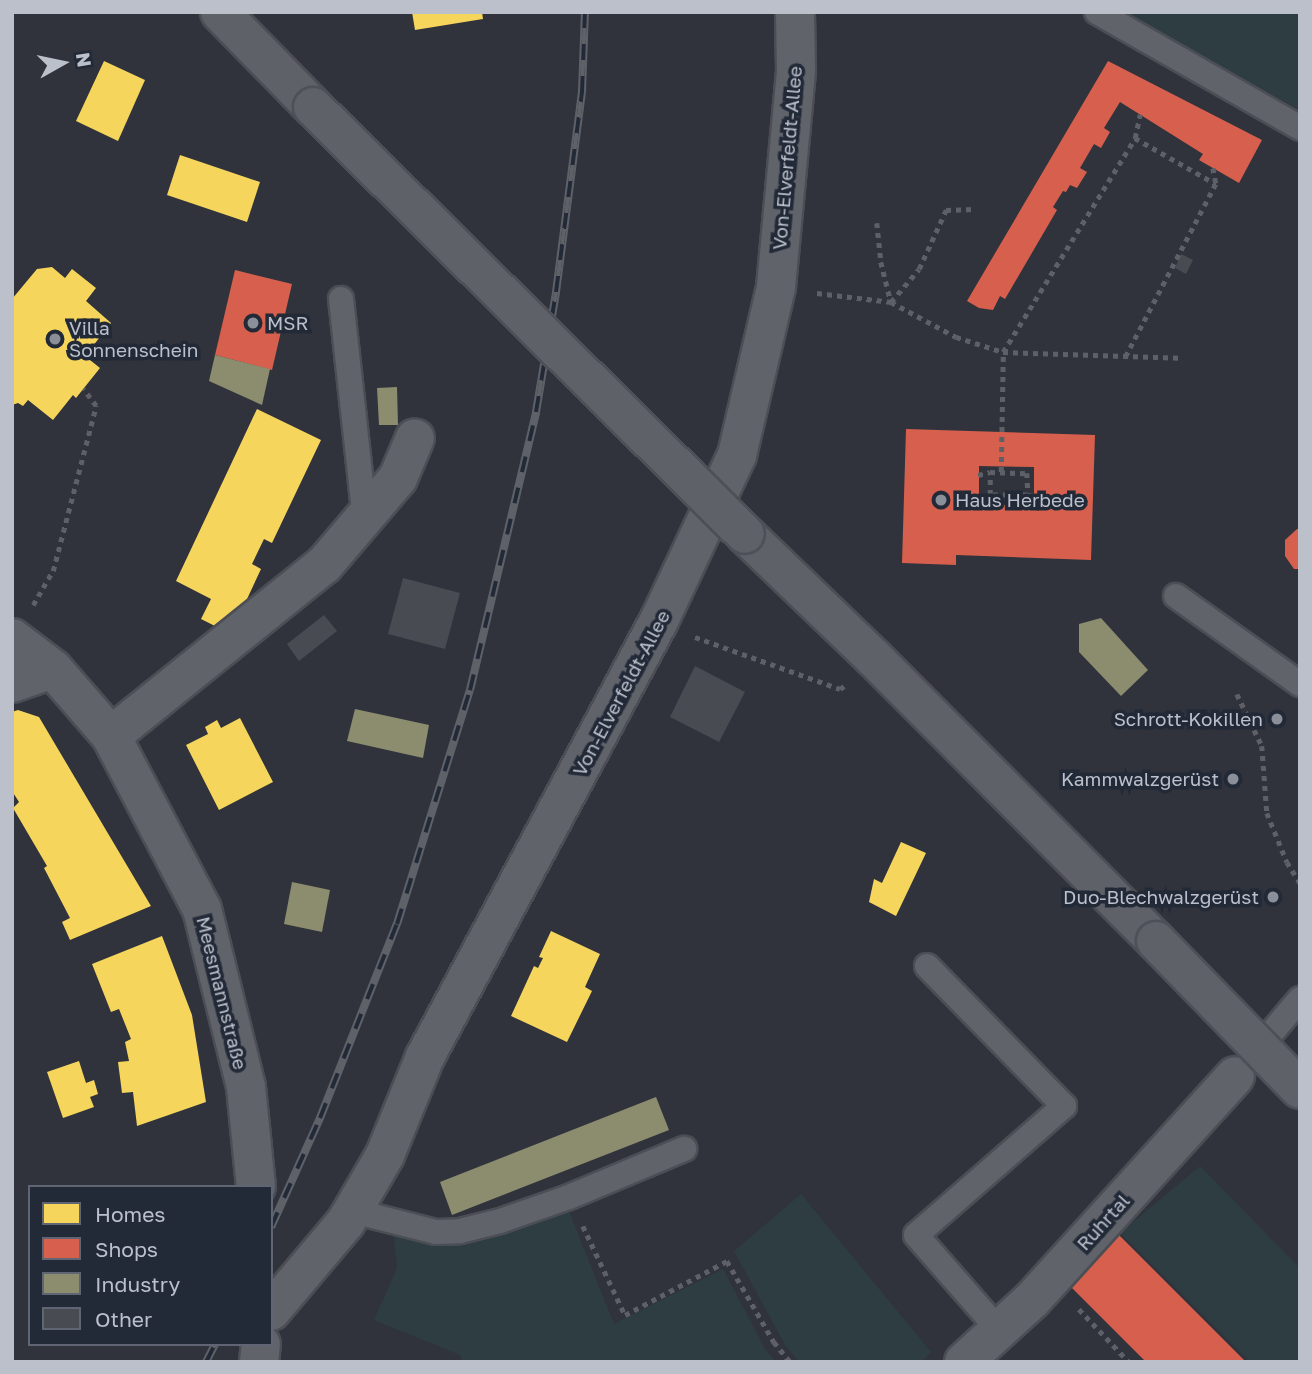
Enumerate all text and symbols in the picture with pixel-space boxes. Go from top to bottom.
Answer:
north arrow [28,28,98,98]
text: N [72,51,97,69]
street label: Von-Elverfeldt-Allee [768,65,806,251]
place label: MSR [267,312,308,334]
marker: MSR [245,315,261,331]
place label: Villa Sonnenschein [69,317,199,361]
marker: Villa Sonnenschein [47,331,63,347]
place label: Haus Herbede [955,489,1085,511]
marker: Haus Herbede [933,492,949,508]
street label: Von-Elverfeldt-Allee [568,606,674,780]
place label: Schrott-Kokillen [1114,708,1263,730]
marker: Schrott-Kokillen [1269,711,1285,727]
place label: Kammwalzgerüst [1061,768,1219,790]
marker: Kammwalzgerüst [1225,771,1241,787]
place label: Duo-Blechwalzgerüst [1063,886,1259,908]
marker: Duo-Blechwalzgerüst [1265,889,1281,905]
street label: Meesmannstraße [192,914,252,1072]
legend [28,1185,273,1346]
street label: Ruhrtal [1072,1189,1134,1255]
text: Homes [95,1201,165,1227]
text: Shops [95,1236,158,1262]
text: Industry [95,1271,180,1297]
text: Other [95,1306,152,1332]

